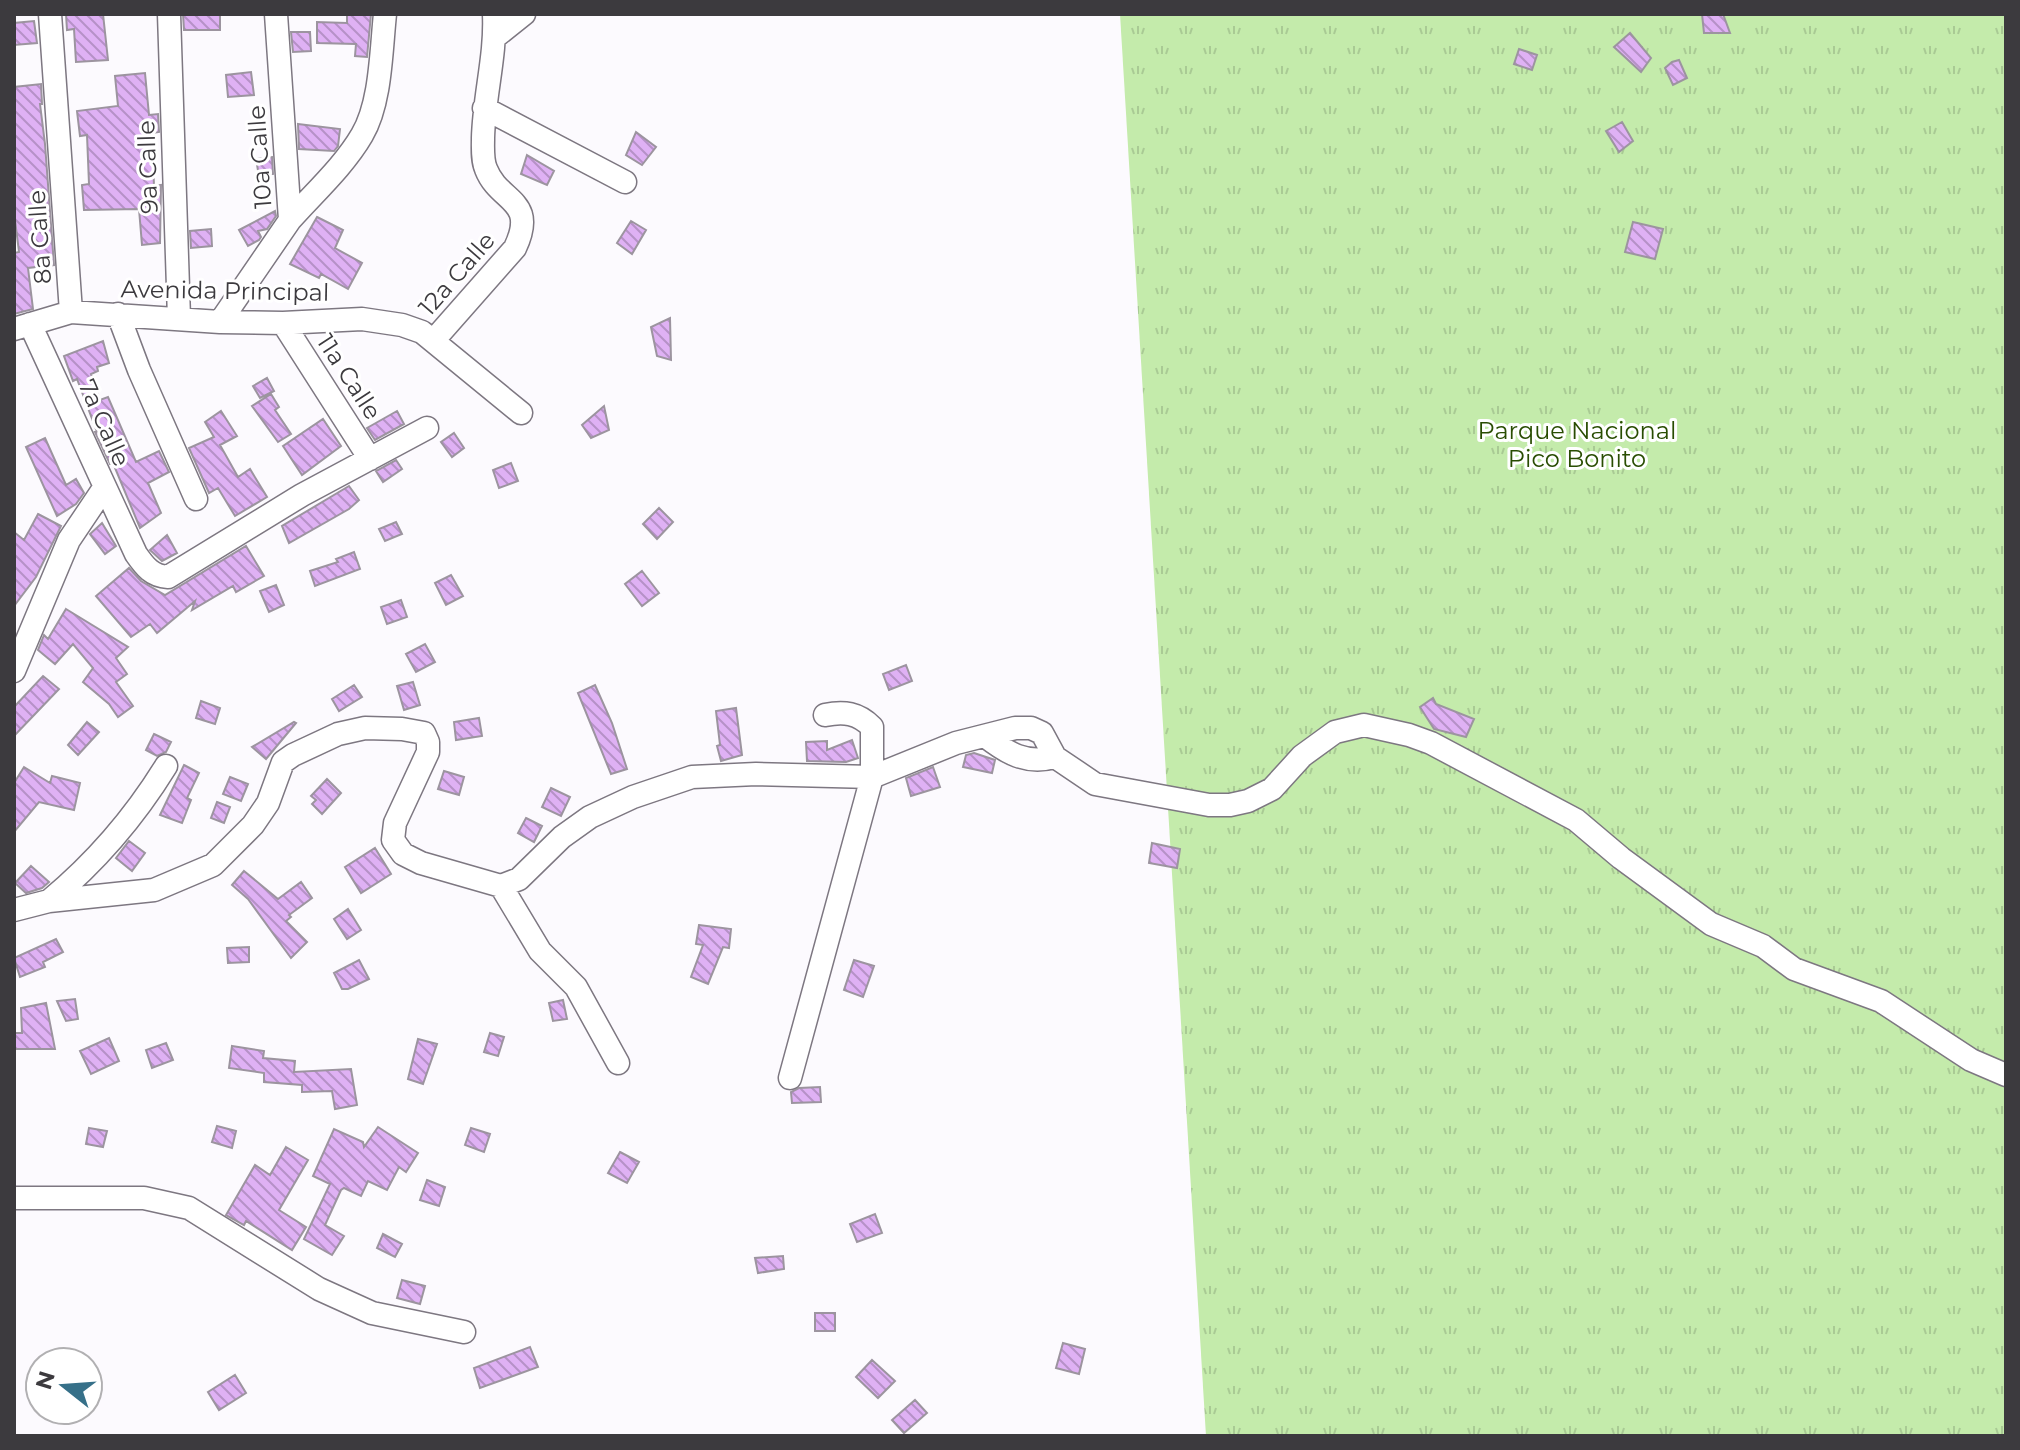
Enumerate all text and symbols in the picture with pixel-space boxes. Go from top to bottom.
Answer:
street label: 10a Calle [241,104,278,210]
street label: 9a Calle [131,120,164,214]
street label: 8a Calle [22,189,57,285]
street label: 12a Calle [412,226,501,321]
street label: Avenida Principal [121,274,330,307]
street label: 11a Calle [311,328,388,425]
street label: 7a Calle [72,375,136,471]
park label: Parque Nacional Pico Bonito [1478,416,1676,473]
north arrow [24,1346,104,1426]
text: N [30,1368,61,1393]

